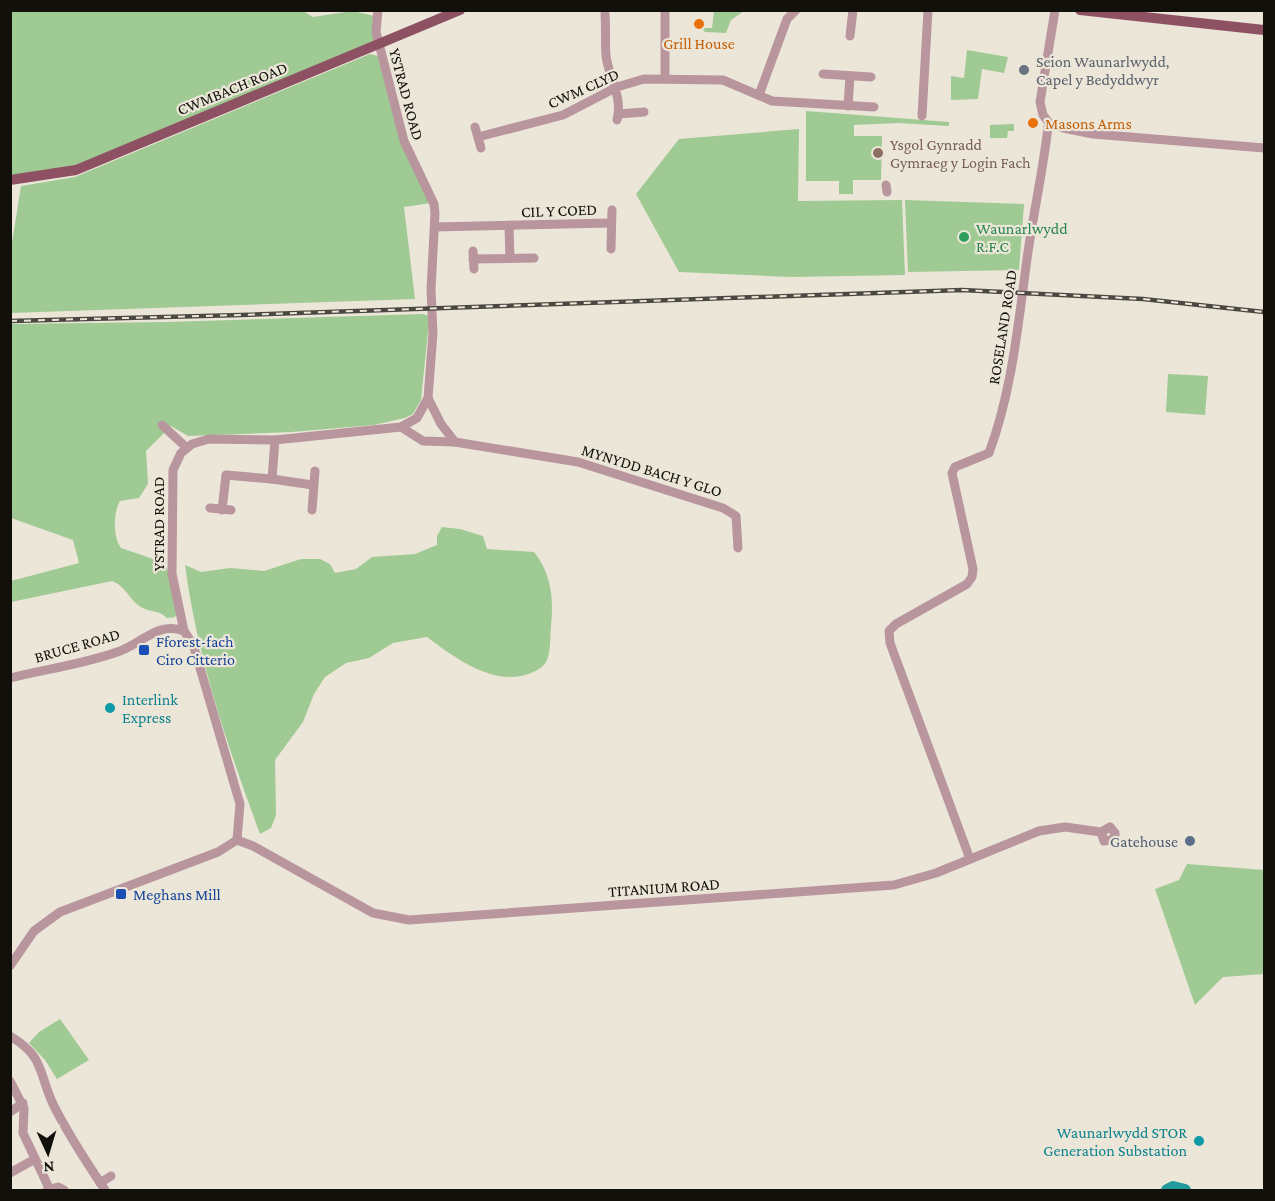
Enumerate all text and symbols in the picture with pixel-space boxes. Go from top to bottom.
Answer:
marker: Grill House [692,17,706,31]
place label: Grill House [663,35,735,52]
street label: YSTRAD ROAD [386,46,427,142]
place label: Seion Waunarlwydd, Capel y Bedyddwyr [1036,53,1170,89]
street label: CWMBACH ROAD [175,59,290,118]
marker: Seion Waunarlwydd, Capel y Bedyddwyr [1017,63,1031,77]
street label: CWM CLYD [545,65,621,112]
place label: Masons Arms [1045,115,1132,132]
marker: Masons Arms [1026,116,1040,130]
place label: Ysgol Gynradd Gymraeg y Login Fach [890,136,1031,172]
marker: Ysgol Gynradd Gymraeg y Login Fach [871,146,885,160]
street label: CIL Y COED [521,201,597,220]
place label: Waunarlwydd R.F.C [976,220,1068,255]
marker: Waunarlwydd R.F.C [957,230,971,244]
street label: ROSELAND ROAD [985,268,1020,386]
street label: MYNYDD BACH Y GLO [580,441,724,500]
street label: YSTRAD ROAD [150,477,167,571]
street label: BRUCE ROAD [33,625,122,666]
place label: Fforest-fach Ciro Citterio [156,633,235,668]
marker: Fforest-fach Ciro Citterio [137,643,151,657]
place label: Interlink Express [122,691,178,727]
marker: Interlink Express [103,701,117,715]
place label: Gatehouse [1110,833,1178,850]
marker: Gatehouse [1183,834,1197,848]
street label: TITANIUM ROAD [608,875,720,900]
place label: Meghans Mill [133,886,221,904]
marker: Meghans Mill [114,887,128,901]
north arrow [18,1123,78,1183]
place label: Waunarlwydd STOR Generation Substation [1043,1124,1187,1159]
marker: Waunarlwydd STOR Generation Substation [1192,1134,1206,1148]
text: N [43,1159,55,1176]

